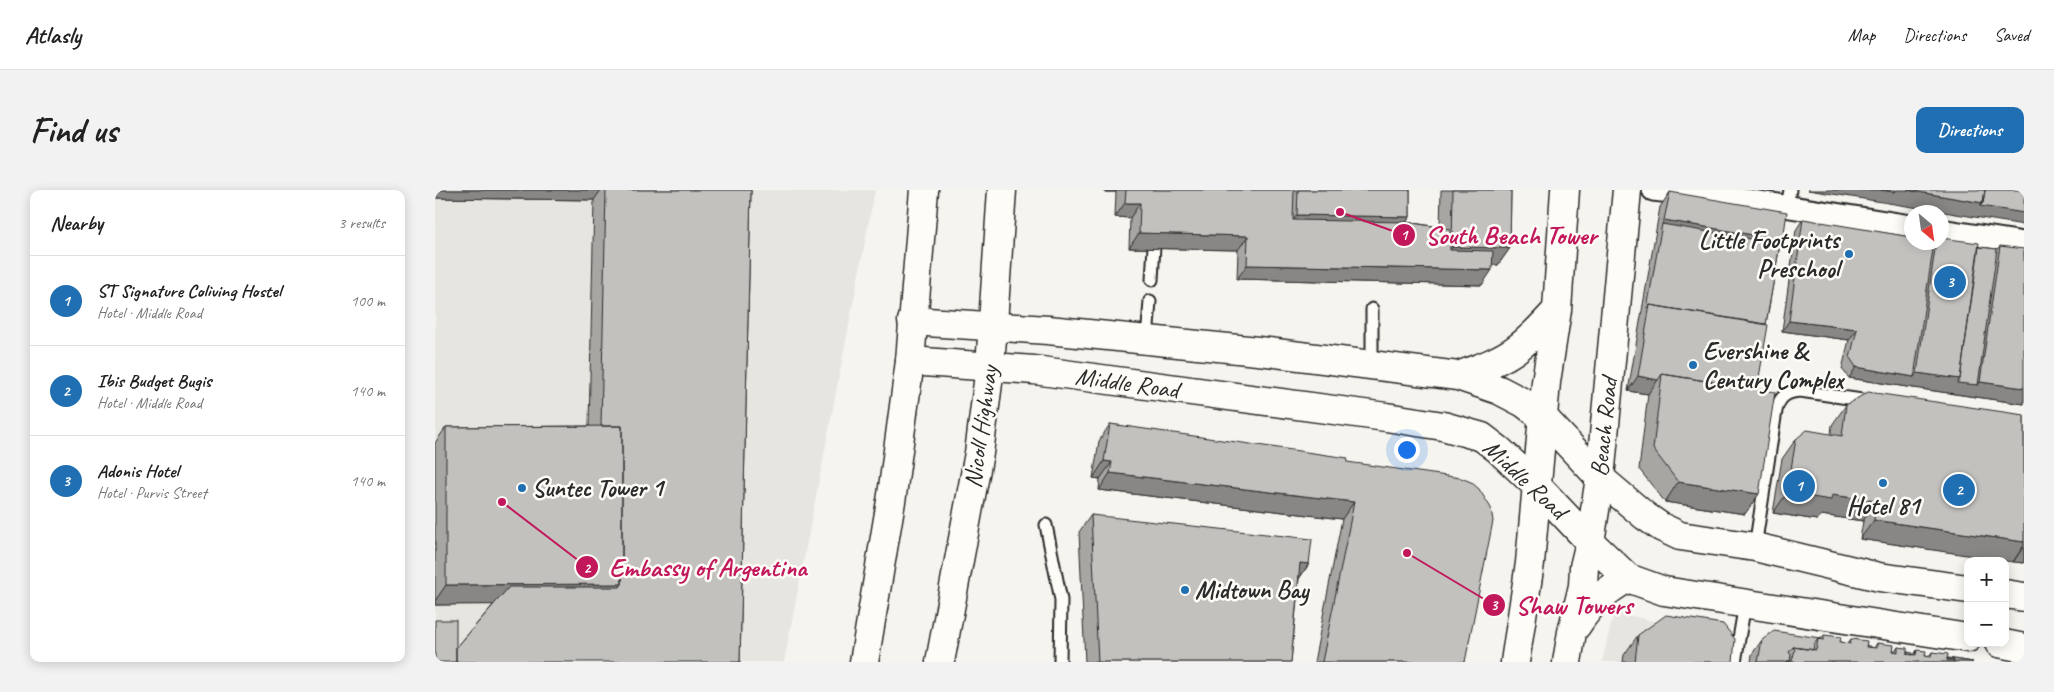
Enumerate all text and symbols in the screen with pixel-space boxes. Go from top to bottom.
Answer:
text: Atlasly [25,20,81,50]
text: Map [1848,24,1875,46]
text: Directions [1903,24,1966,46]
text: Saved [1994,24,2029,46]
button: Directions [1916,107,2024,153]
text: Find us [30,108,117,153]
north arrow [1904,205,1949,250]
text: Nearby [50,210,103,236]
text: 3 results [338,213,385,233]
callout: South Beach Tower [1392,215,1606,256]
text: South Beach Tower [1425,219,1599,252]
place label: Little Footprints Preschool [1699,224,1844,285]
text: 1 [1401,226,1410,245]
marker: Little Footprints Preschool [1843,248,1855,260]
pin: 3 [1934,263,1966,301]
text: ST Signature Coliving Hostel [97,279,281,303]
text: 1 [62,291,70,311]
text: 100 m [351,291,385,311]
text: Hotel · Middle Road [97,303,202,323]
place label: Evershine & Century Complex [1703,335,1845,396]
marker: Evershine & Century Complex [1687,359,1699,371]
street label: Middle Road [1073,360,1185,407]
street label: Nicoll Highway [957,361,1006,490]
text: Ibis Budget Bugis [97,369,211,393]
street label: Beach Road [1583,373,1625,478]
text: 2 [62,381,70,401]
text: 140 m [351,381,385,401]
text: Hotel · Middle Road [97,393,202,413]
street label: Middle Road [1476,432,1577,529]
your location [1394,437,1420,463]
text: Adonis Hotel [97,459,179,483]
pin: 1 [1783,467,1815,505]
text: 3 [62,471,70,491]
text: 140 m [351,471,385,491]
pin: 2 [1943,471,1975,509]
place label: Suntec Tower 1 [532,472,666,504]
marker: Hotel 81 [1877,477,1889,489]
marker: Suntec Tower 1 [516,482,528,494]
text: Hotel · Purvis Street [97,483,207,503]
place label: Hotel 81 [1846,490,1922,522]
callout: Embassy of Argentina [574,547,817,588]
text: Embassy of Argentina [609,551,809,584]
map controls [1964,557,2009,647]
button: + [1964,557,2009,602]
text: 2 [584,559,592,578]
place label: Midtown Bay [1195,574,1311,606]
marker: Midtown Bay [1179,584,1191,596]
callout: Shaw Towers [1481,585,1642,626]
text: Shaw Towers [1516,589,1635,622]
text: 3 [1491,596,1499,615]
button: − [1964,602,2009,647]

